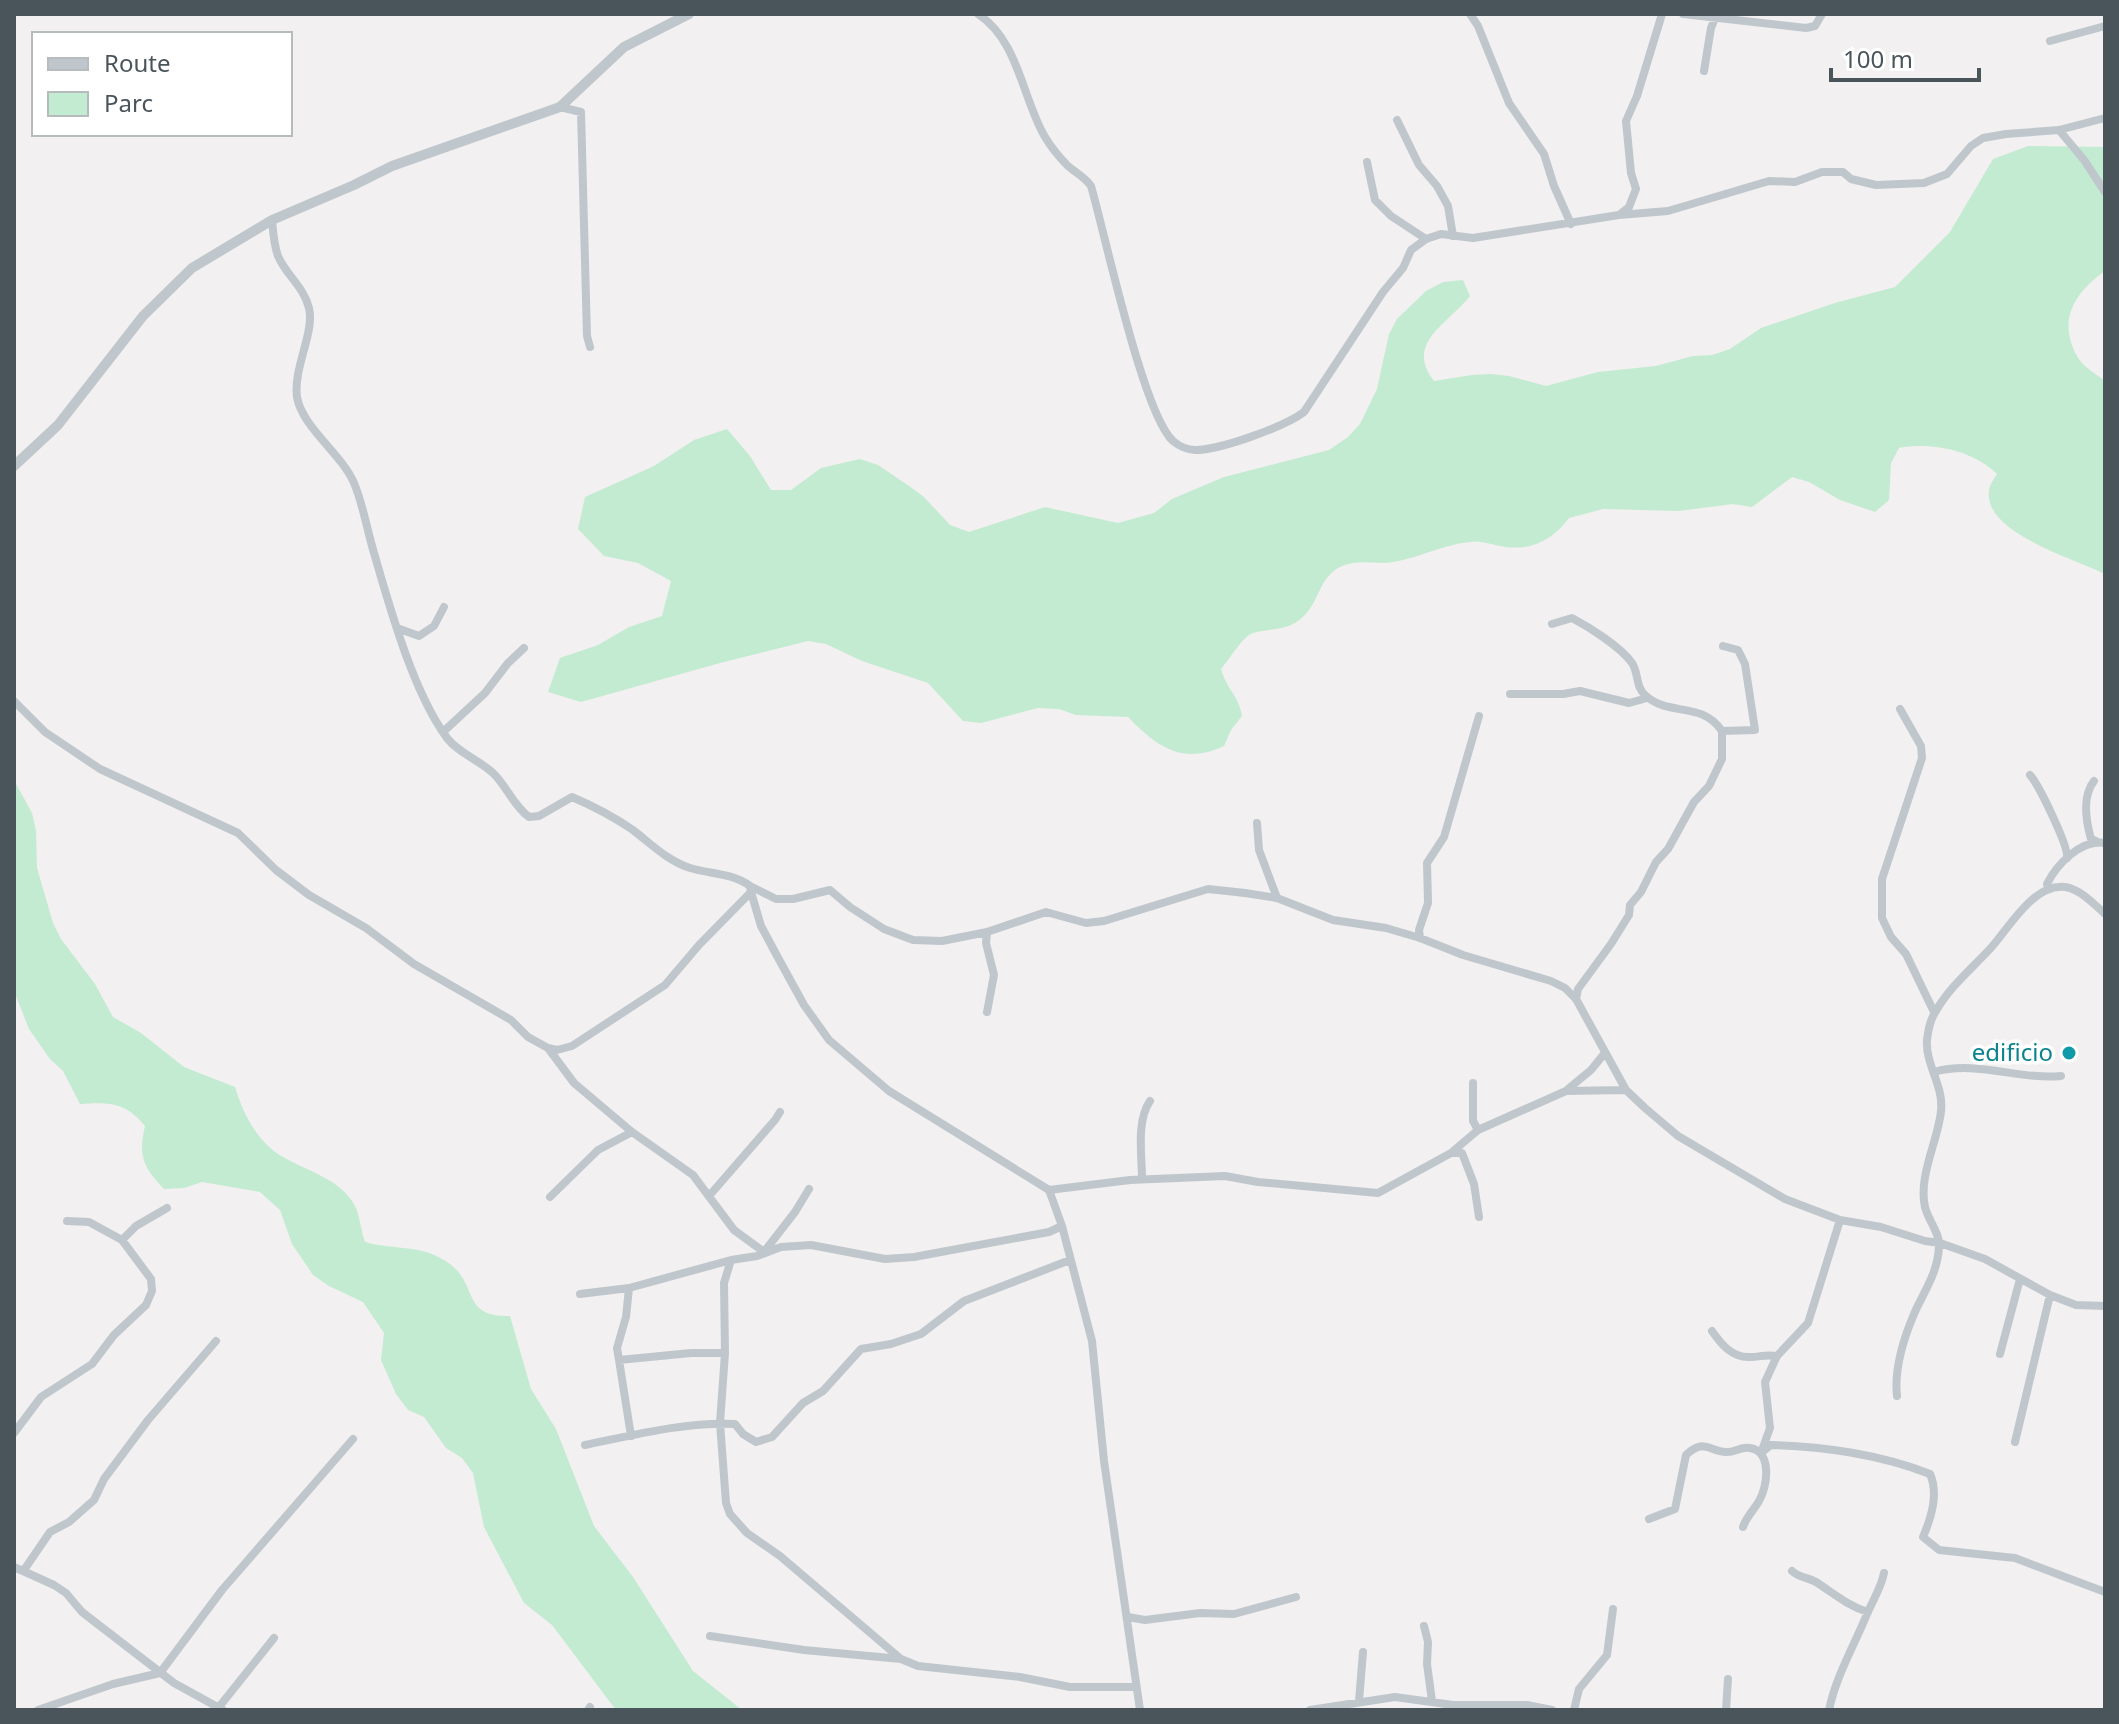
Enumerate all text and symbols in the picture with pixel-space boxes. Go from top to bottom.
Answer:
legend [32,32,292,136]
scale bar [1831,32,1979,82]
text: 100 m [1843,42,1913,75]
text: Route [104,46,170,79]
text: Parc [104,86,153,119]
place label: edificio [1972,1035,2053,1068]
marker: edificio [2060,1044,2078,1062]

